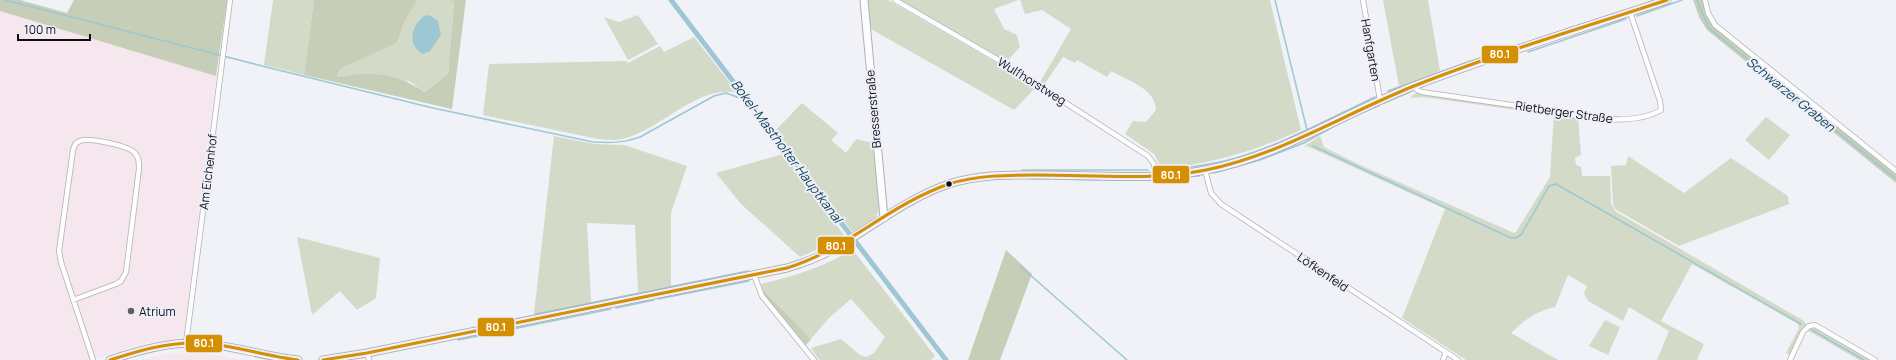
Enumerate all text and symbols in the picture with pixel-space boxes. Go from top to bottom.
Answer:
scale bar [18,16,90,42]
street label: Hanfgarten [1357,18,1385,82]
text: 100 m [24,21,56,38]
line badge: 80.1 [1481,45,1519,64]
text: 80.1 [1490,46,1510,61]
street label: Wulfhorstweg [994,53,1070,109]
water label: Schwarzer Graben [1743,53,1840,136]
street label: Bresserstraße [861,69,885,149]
water label: Bokel-Mastholter Hauptkanal [727,76,848,228]
street label: Rietberger Straße [1514,97,1614,127]
street label: Am Eichenhof [195,132,221,211]
line badge: 80.1 [1152,165,1190,184]
text: 80.1 [1161,167,1181,182]
unlabelled marker [944,179,954,189]
line badge: 80.1 [817,236,855,255]
text: 80.1 [826,238,846,253]
street label: Löfkenfeld [1294,249,1352,295]
place label: Atrium [139,303,176,320]
marker: Atrium [126,306,136,316]
line badge: 80.1 [477,317,515,337]
text: 80.1 [486,319,506,334]
line badge: 80.1 [185,334,223,353]
text: 80.1 [194,335,214,350]

